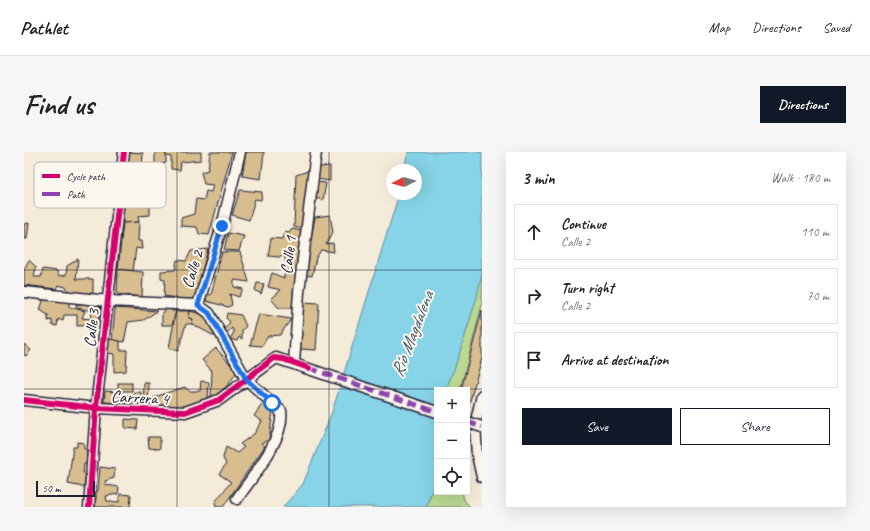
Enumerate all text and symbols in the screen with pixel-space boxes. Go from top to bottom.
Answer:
text: Pathlet [20,16,68,40]
text: Map [709,19,730,36]
text: Directions [752,19,801,36]
text: Saved [823,19,850,36]
button: Directions [760,86,846,123]
text: Find us [24,87,94,122]
legend [34,162,166,208]
north arrow [386,164,422,200]
text: 3 min [522,168,555,189]
text: Cycle path [67,169,106,183]
text: Walk · 180 m [771,170,830,186]
text: Path [67,187,86,201]
text: Continue [561,215,606,234]
route end [213,217,231,235]
icon: ahead [523,221,545,243]
text: 110 m [801,224,829,240]
street label: Calle 1 [276,233,301,275]
text: Calle 2 [561,234,590,250]
street label: Calle 2 [177,246,209,291]
text: Turn right [561,279,614,298]
icon: right [523,285,545,307]
water label: Río Magdalena [386,287,439,379]
text: 70 m [807,288,829,304]
text: Calle 2 [561,298,590,314]
street label: Calle 3 [79,306,104,348]
icon: arrive [523,349,545,371]
text: Arrive at destination [561,351,668,370]
street label: Carrera 4 [110,385,172,410]
map controls [434,387,470,495]
button: + [434,387,470,423]
route start [263,394,281,412]
button: Save [522,408,672,445]
button: Share [680,408,830,445]
button: − [434,423,470,459]
button: locate [434,459,470,495]
scale bar [36,479,95,498]
text: 50 m [42,481,61,495]

